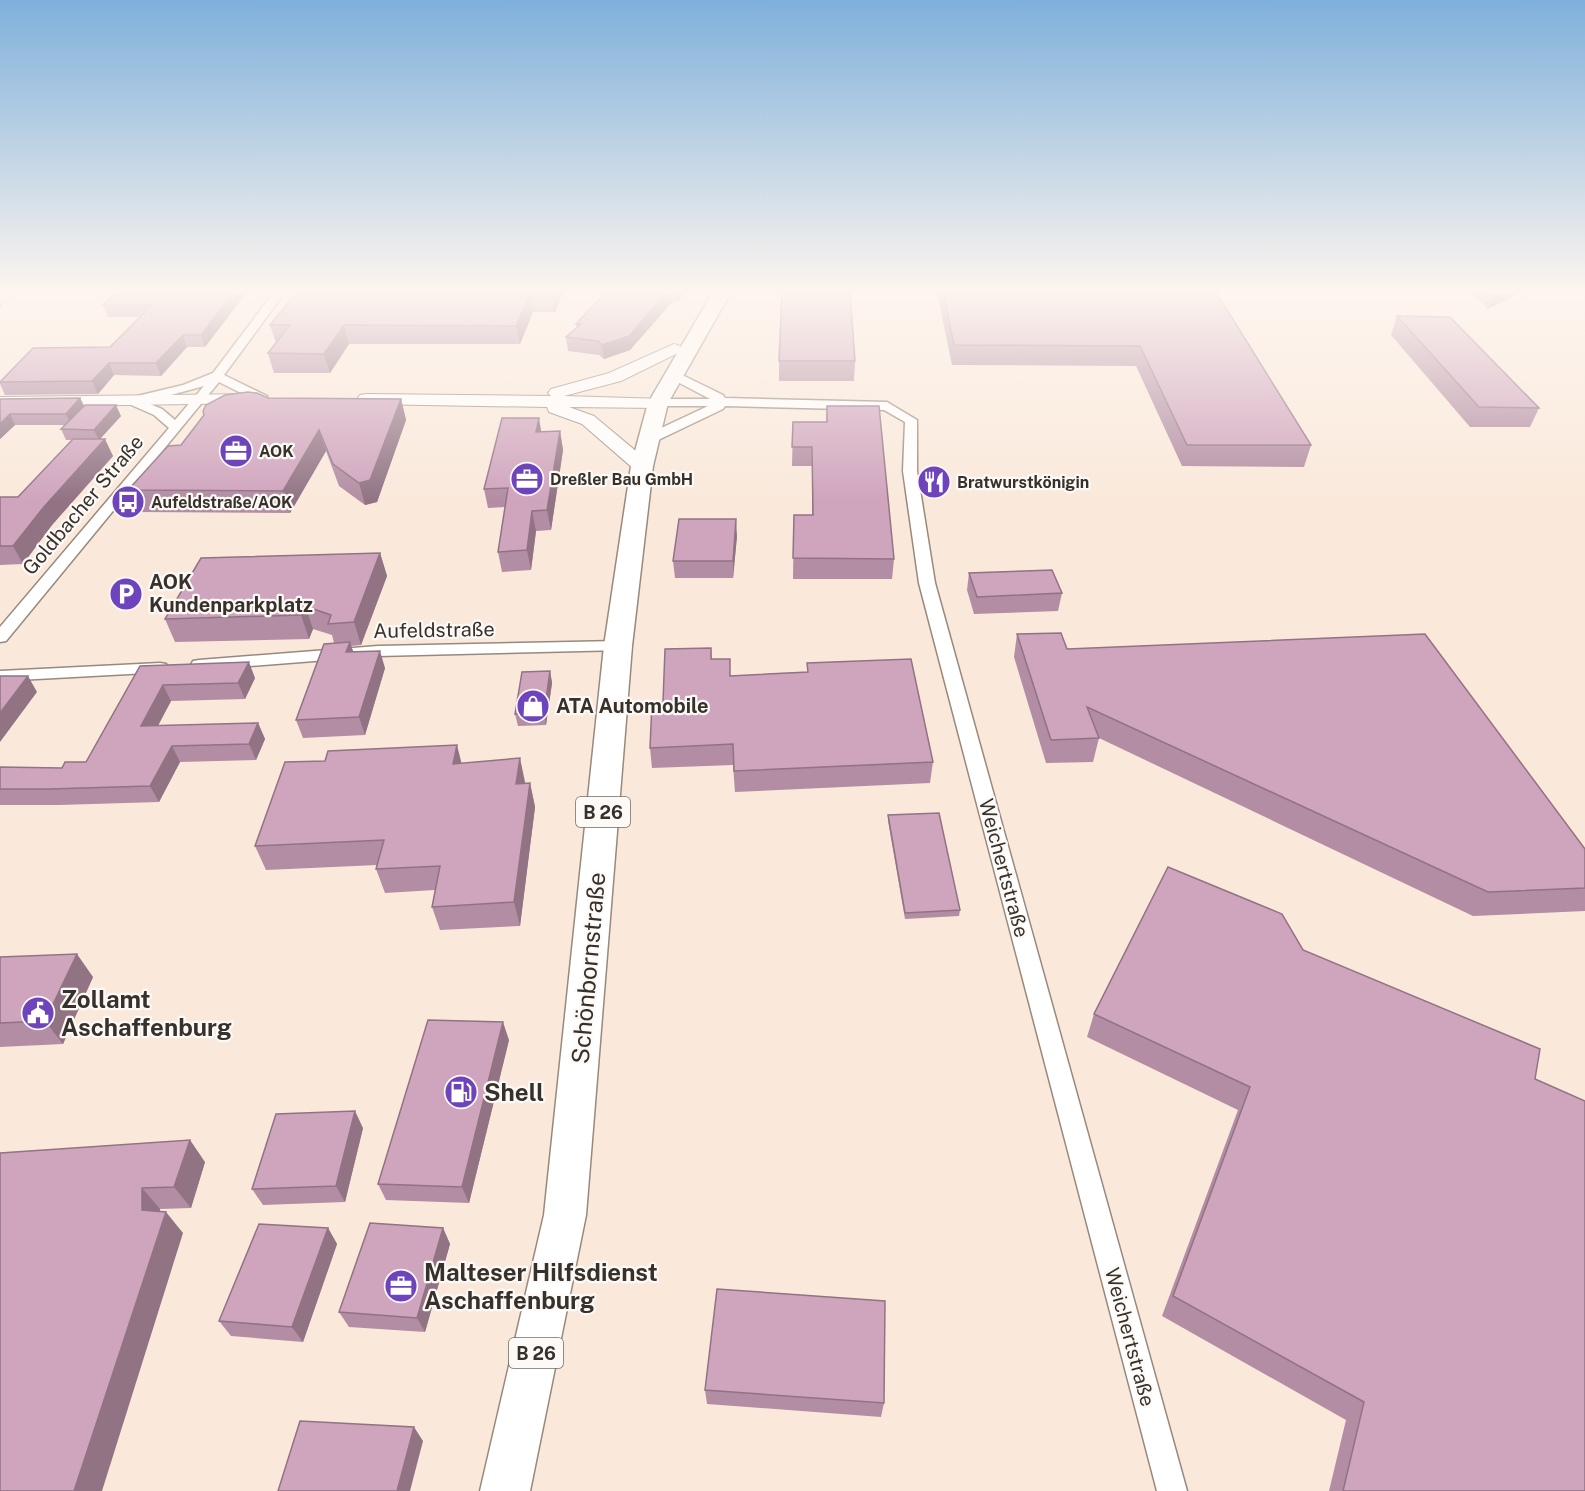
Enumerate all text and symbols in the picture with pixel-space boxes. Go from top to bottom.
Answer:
street label: Goldbacher Straße [18,430,148,580]
office icon: AOK [218,433,254,469]
place label: AOK [259,442,294,461]
office icon: Dreßler Bau GmbH [509,461,545,497]
restaurant icon: Bratwurstkönigin [916,464,952,500]
place label: Dreßler Bau GmbH [550,470,693,489]
place label: Bratwurstkönigin [957,473,1089,492]
bus stop icon: Aufeldstraße/AOK [110,484,146,520]
place label: Aufeldstraße/AOK [151,493,293,512]
place label: AOK Kundenparkplatz [149,570,313,617]
parking icon: AOK Kundenparkplatz [108,576,144,612]
street label: Aufeldstraße [373,617,495,643]
shop icon: ATA Automobile [515,688,551,724]
place label: ATA Automobile [556,694,709,718]
street label: Weichertstraße [974,796,1034,940]
road number: B 26 [576,797,630,827]
street label: Schönbornstraße [566,871,610,1065]
place label: Zollamt Aschaffenburg [61,985,232,1041]
public building icon: Zollamt Aschaffenburg [20,995,56,1031]
fuel station icon: Shell [443,1074,479,1110]
place label: Shell [484,1078,544,1106]
place label: Malteser Hilfsdienst Aschaffenburg [424,1258,658,1314]
street label: Weichertstraße [1100,1265,1160,1409]
office icon: Malteser Hilfsdienst Aschaffenburg [383,1268,419,1304]
road number: B 26 [509,1338,563,1368]

